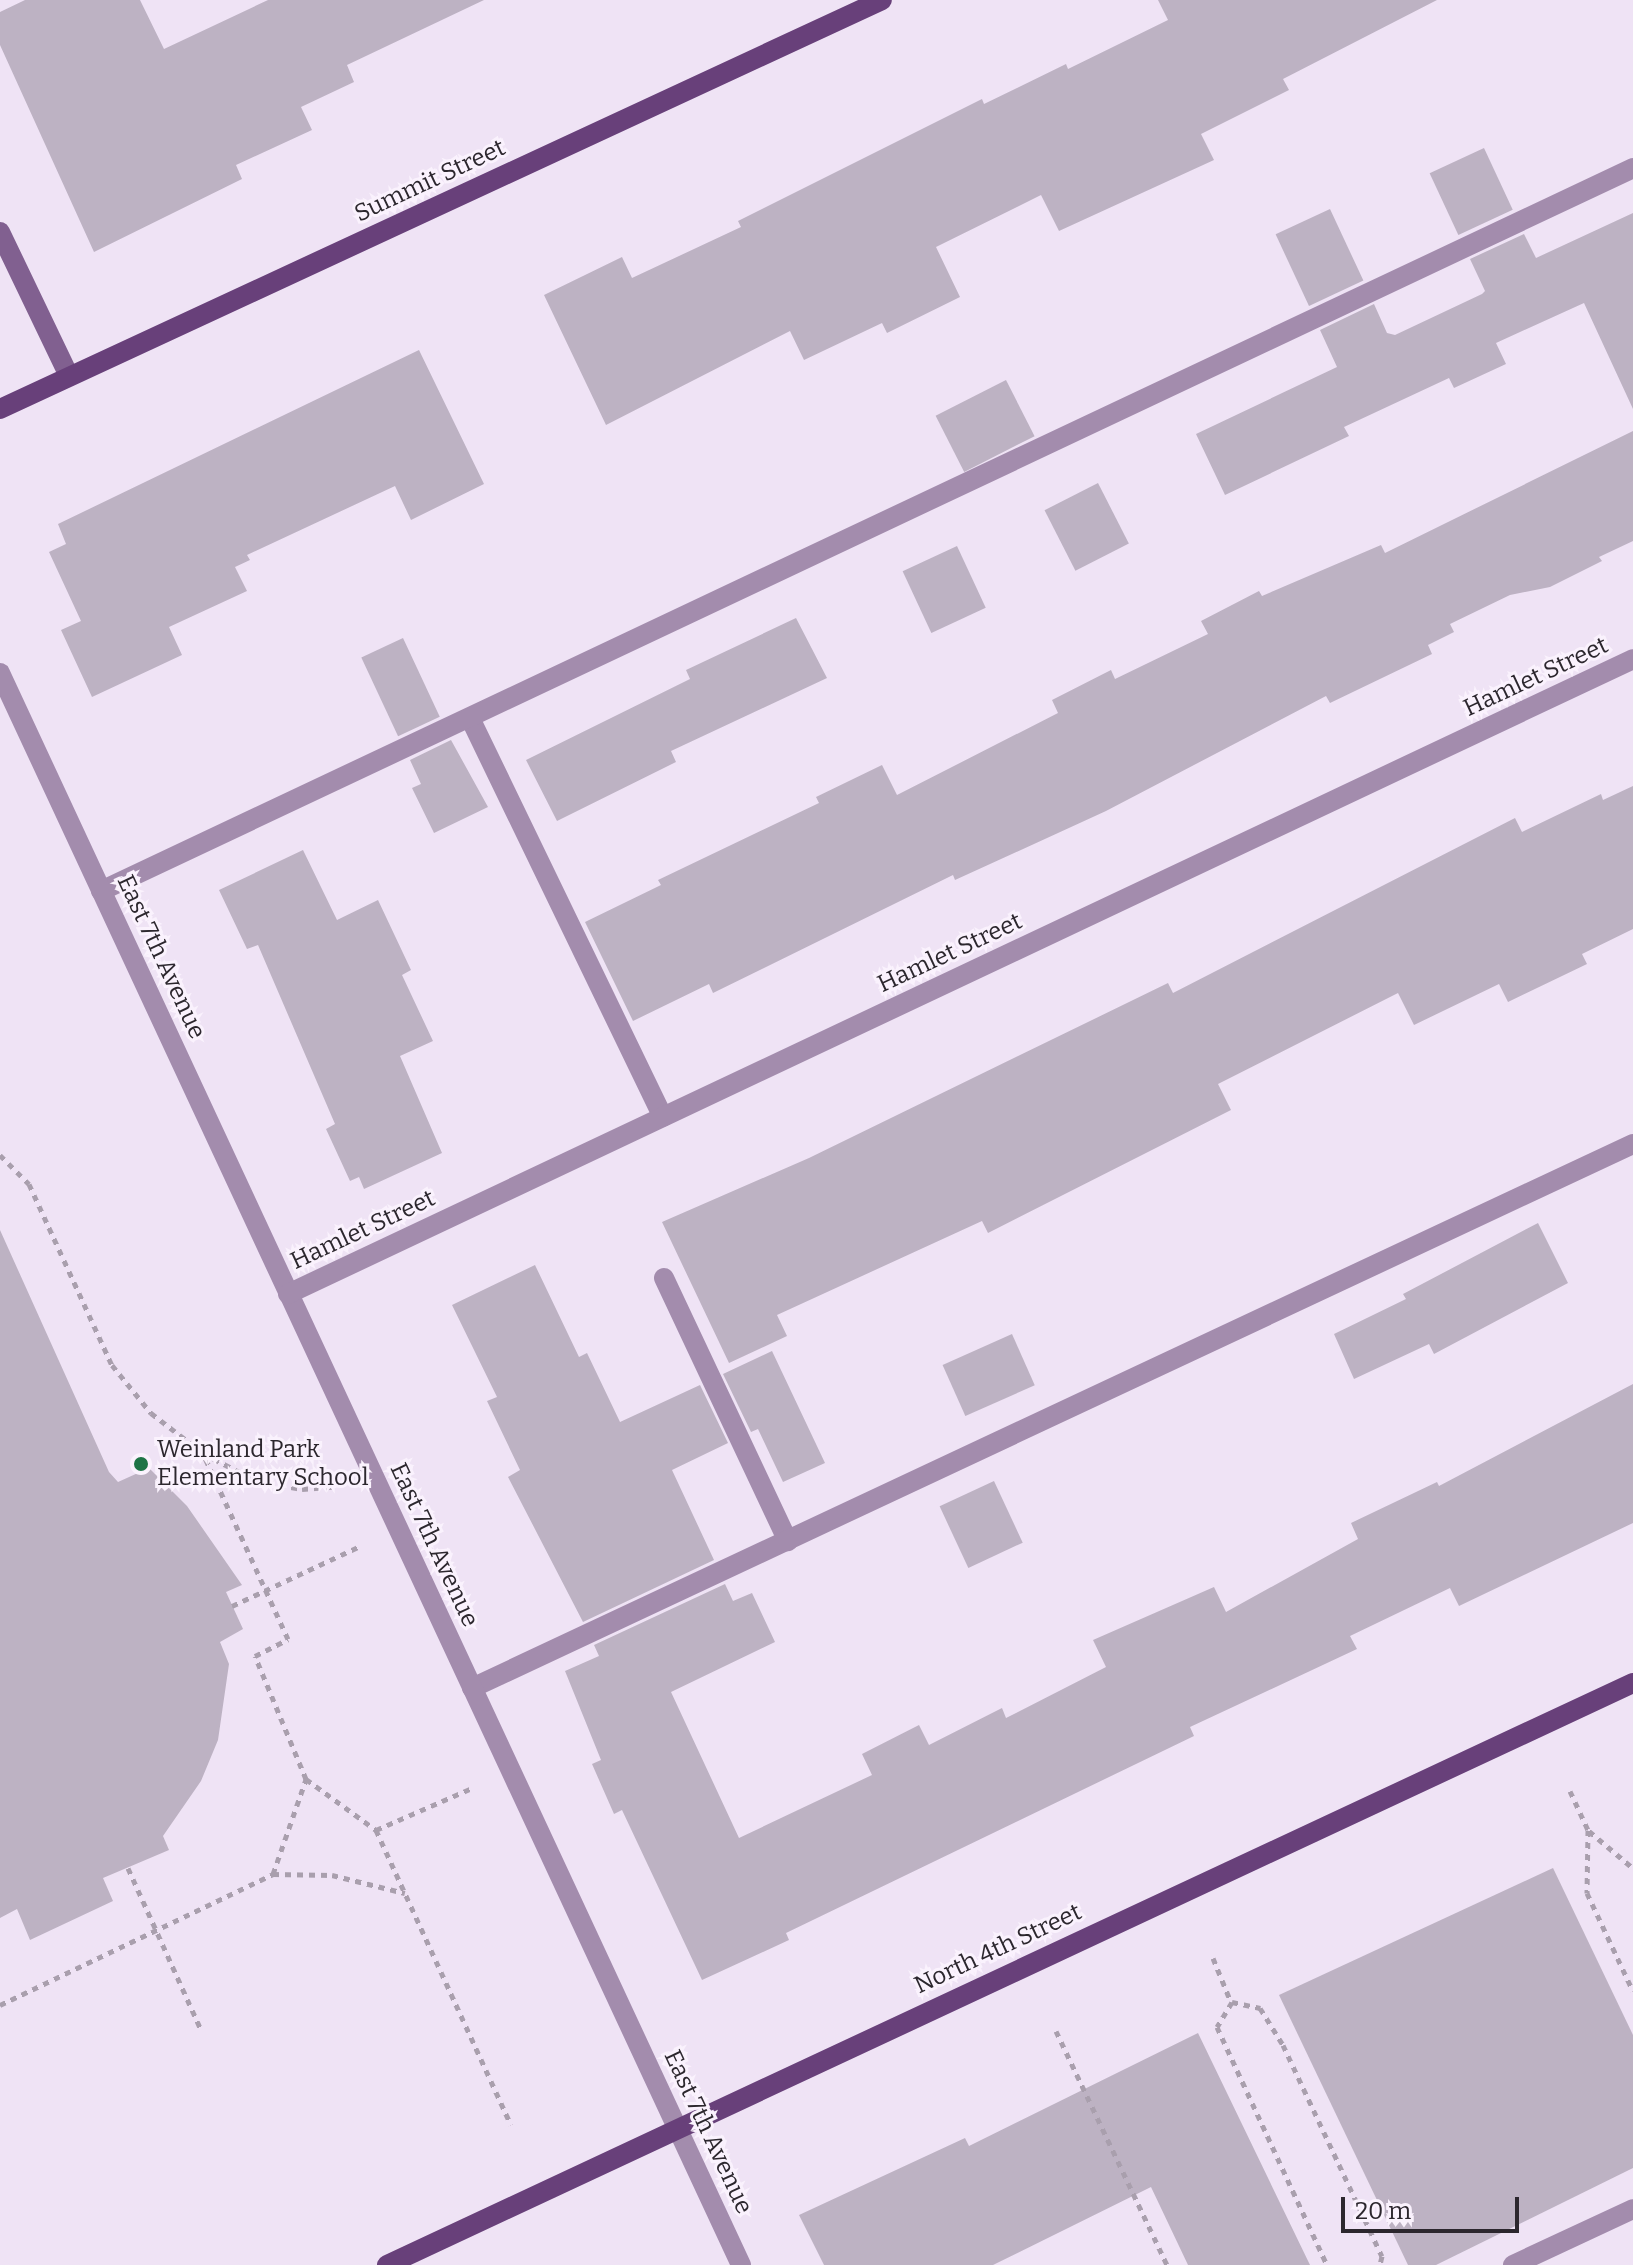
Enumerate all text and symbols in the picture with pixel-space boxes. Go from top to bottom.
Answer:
street label: Summit Street [350,133,510,229]
street label: Hamlet Street [1459,631,1613,723]
street label: East 7th Avenue [111,871,211,1043]
street label: Hamlet Street [873,907,1027,999]
street label: Hamlet Street [286,1184,440,1276]
place label: Weinland Park Elementary School [157,1436,369,1492]
marker: Weinland Park Elementary School [132,1455,150,1473]
street label: East 7th Avenue [384,1459,484,1631]
street label: North 4th Street [910,1898,1086,2000]
street label: East 7th Avenue [658,2046,758,2218]
scale bar [1345,2181,1523,2231]
text: 20 m [1355,2197,1411,2225]

